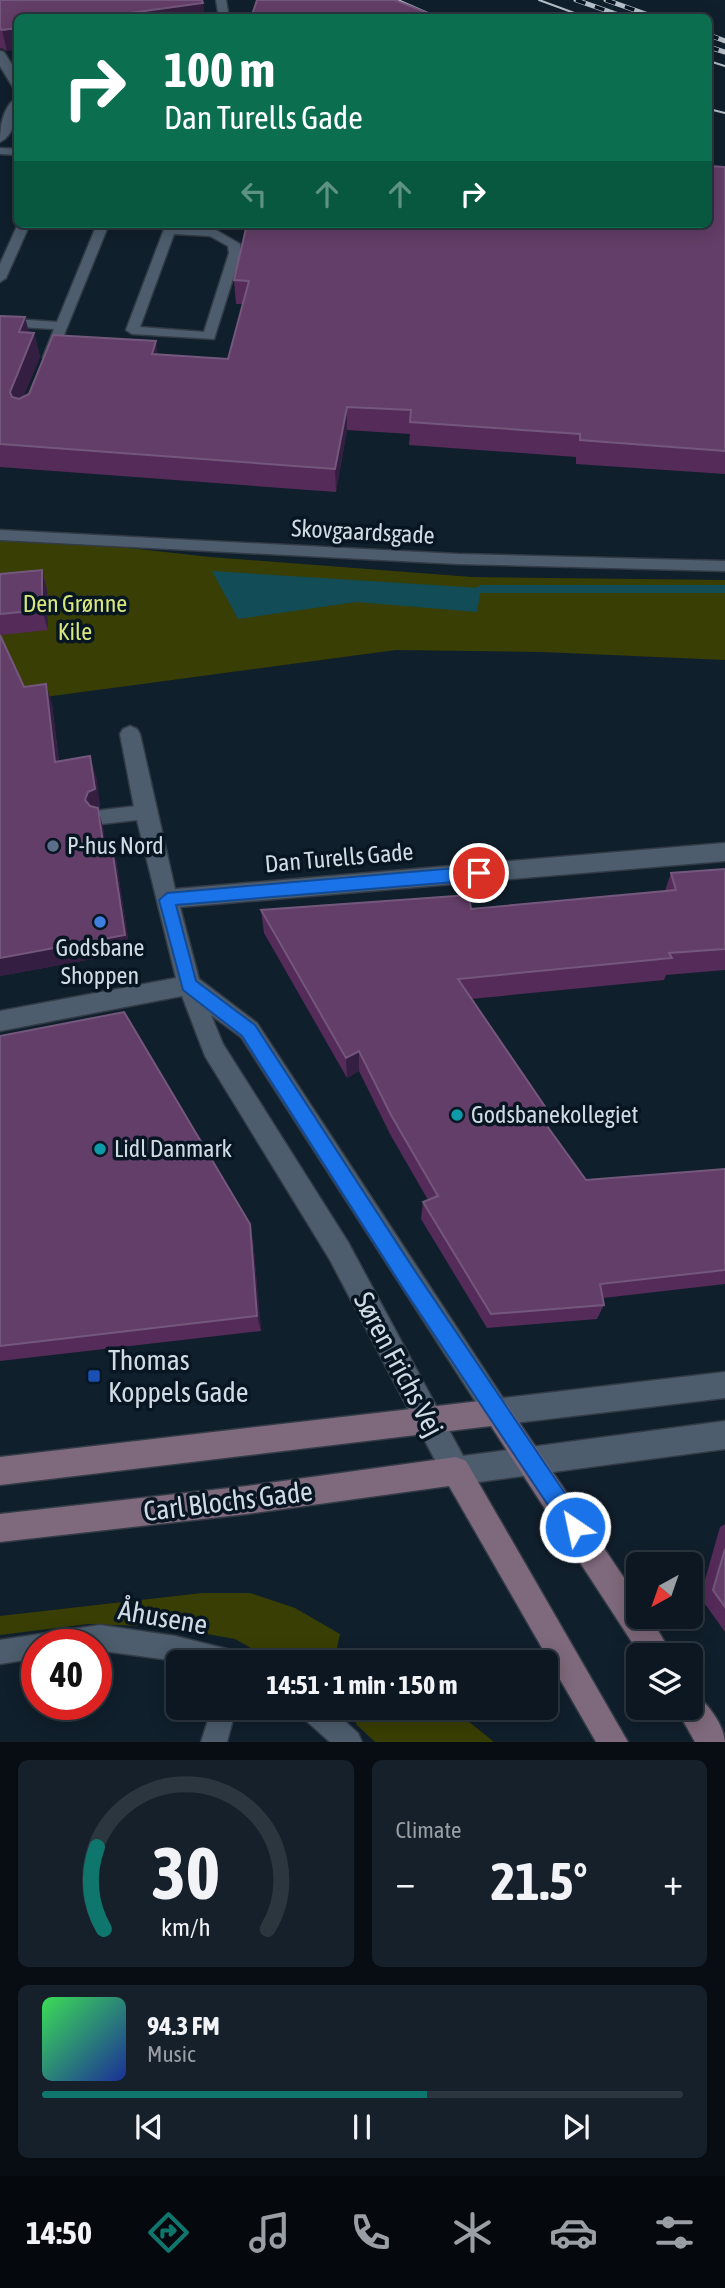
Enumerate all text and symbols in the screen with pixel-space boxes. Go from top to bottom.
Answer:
text: 100 m [164,41,275,97]
icon: right [49,42,140,133]
text: Dan Turells Gade [164,99,363,136]
icon: left [235,175,273,213]
icon: ahead [308,175,346,213]
icon: ahead [381,175,419,213]
icon: right [454,175,492,213]
street label: Skovgaardsgade [291,514,435,549]
park label: Den Grønne Kile [23,590,127,645]
place label: P-hus Nord [67,832,164,859]
marker: P-hus Nord [45,838,61,854]
street label: Dan Turells Gade [264,838,414,877]
pin [449,843,509,903]
icon: arrive [460,854,498,892]
marker: Godsbane Shoppen [92,914,108,930]
place label: Godsbane Shoppen [56,934,144,989]
place label: Godsbanekollegiet [471,1101,638,1128]
marker: Godsbanekollegiet [449,1107,465,1123]
place label: Lidl Danmark [114,1135,233,1162]
marker: Lidl Danmark [92,1141,108,1157]
street label: Søren Frichs Vej [348,1287,450,1441]
place label: Thomas Koppels Gade [108,1344,249,1408]
marker: Thomas Koppels Gade [86,1368,102,1384]
street label: Carl Blochs Gade [142,1475,314,1527]
position arrow [538,1490,612,1564]
north arrow [626,1552,704,1629]
map controls [626,1552,703,1720]
street label: Åhusene [116,1592,210,1641]
speed limit sign: 40 [21,1629,112,1720]
button: layers [626,1643,703,1720]
text: 14:51 · 1 min · 150 m [267,1670,457,1700]
text: Climate [396,1817,461,1843]
text: 30 [152,1832,220,1915]
text: 21.5° [491,1851,588,1911]
text: − [396,1860,415,1903]
text: + [663,1860,683,1903]
text: km/h [161,1913,211,1941]
text: 94.3 FM [147,2011,220,2041]
text: Music [147,2041,195,2067]
icon: previous [130,2108,168,2146]
icon: pause [343,2108,381,2146]
icon: next [557,2108,595,2146]
icon: directions [144,2208,193,2257]
icon: music [245,2208,294,2257]
icon: phone [346,2208,395,2257]
icon: climate [448,2208,497,2257]
icon: car [549,2208,598,2257]
icon: filters [650,2208,699,2257]
text: 14:50 [26,2214,92,2251]

